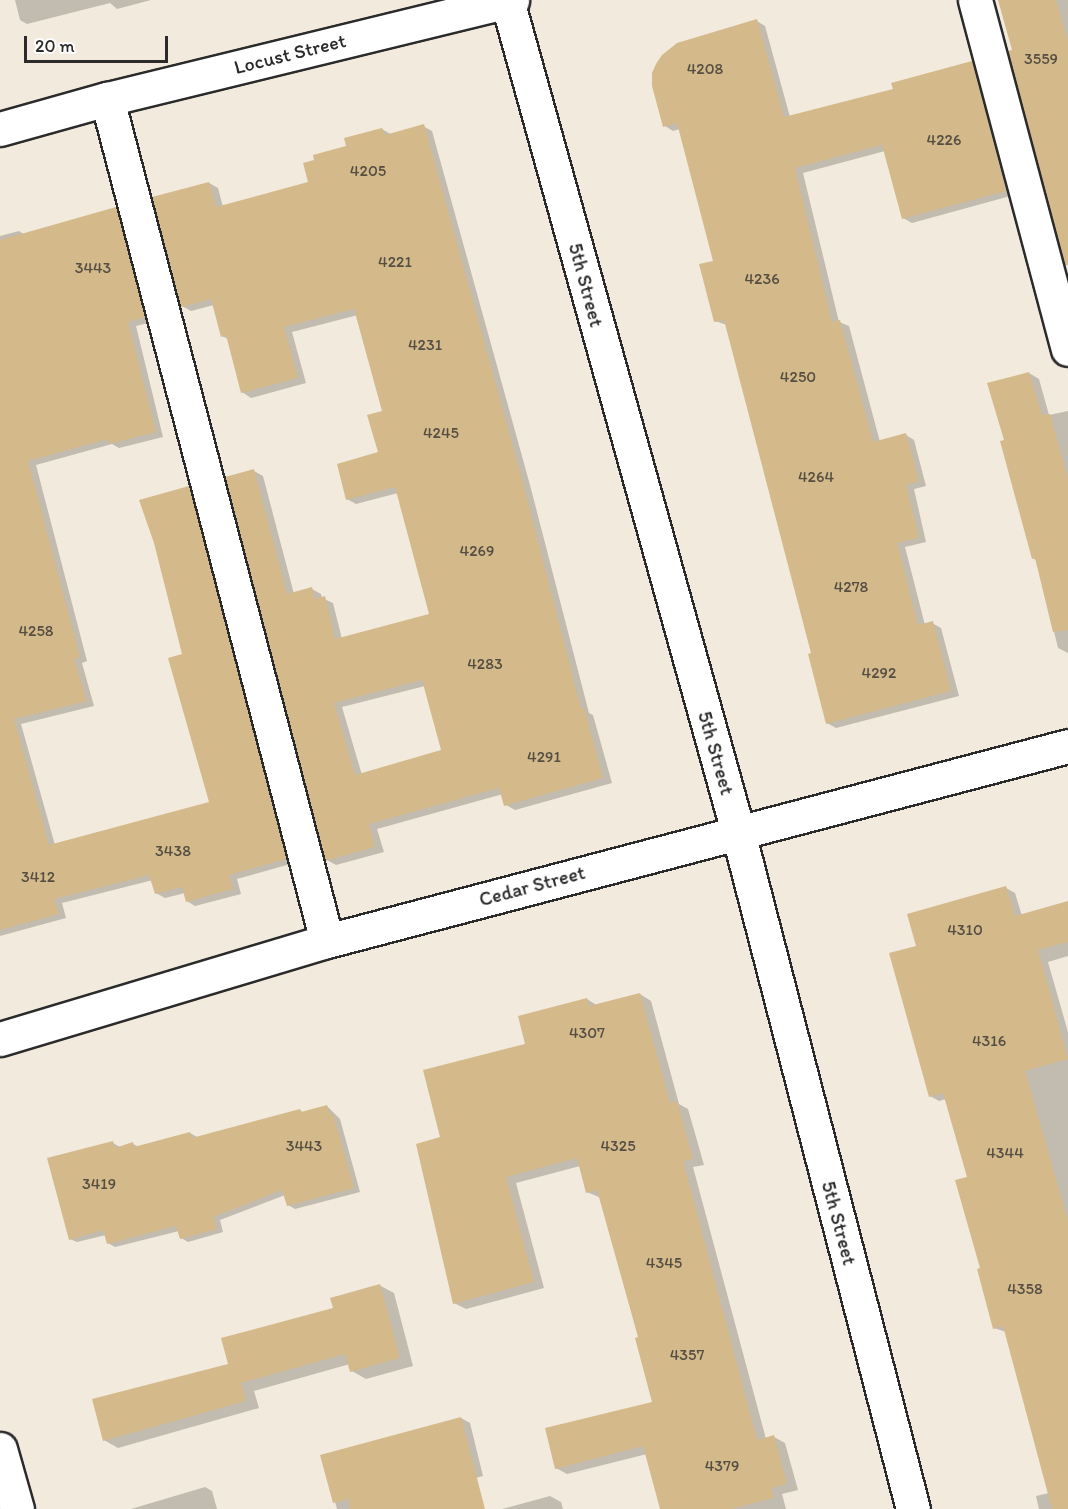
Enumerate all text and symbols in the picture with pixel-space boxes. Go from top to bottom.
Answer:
scale bar [27,24,171,62]
street label: Locust Street [232,29,348,79]
text: 20 m [35,35,75,57]
house number: 3559 [1024,49,1058,69]
house number: 4208 [687,59,723,79]
house number: 4226 [927,130,961,150]
house number: 4205 [350,161,386,181]
street label: 5th Street [563,241,609,329]
house number: 4221 [378,252,412,272]
house number: 3443 [75,258,111,278]
house number: 4236 [744,269,780,289]
house number: 4231 [408,335,442,355]
house number: 4250 [780,367,816,387]
house number: 4245 [423,423,459,443]
house number: 4264 [798,467,834,487]
house number: 4269 [460,541,494,561]
house number: 4278 [834,577,868,597]
house number: 4258 [18,621,54,641]
house number: 4283 [467,654,503,674]
house number: 4292 [862,663,896,683]
street label: 5th Street [693,709,739,797]
house number: 4291 [527,747,561,767]
house number: 3438 [155,841,191,861]
street label: Cedar Street [477,860,587,912]
house number: 3412 [21,867,55,887]
house number: 4310 [947,920,983,940]
house number: 4307 [569,1023,605,1043]
house number: 4316 [972,1031,1006,1051]
house number: 3443 [286,1136,322,1156]
house number: 4325 [600,1136,636,1156]
house number: 4344 [986,1143,1024,1163]
house number: 3419 [82,1174,116,1194]
street label: 5th Street [816,1179,862,1267]
house number: 4345 [646,1253,682,1273]
house number: 4358 [1007,1279,1043,1299]
house number: 4357 [670,1345,704,1365]
house number: 4379 [705,1456,739,1476]

